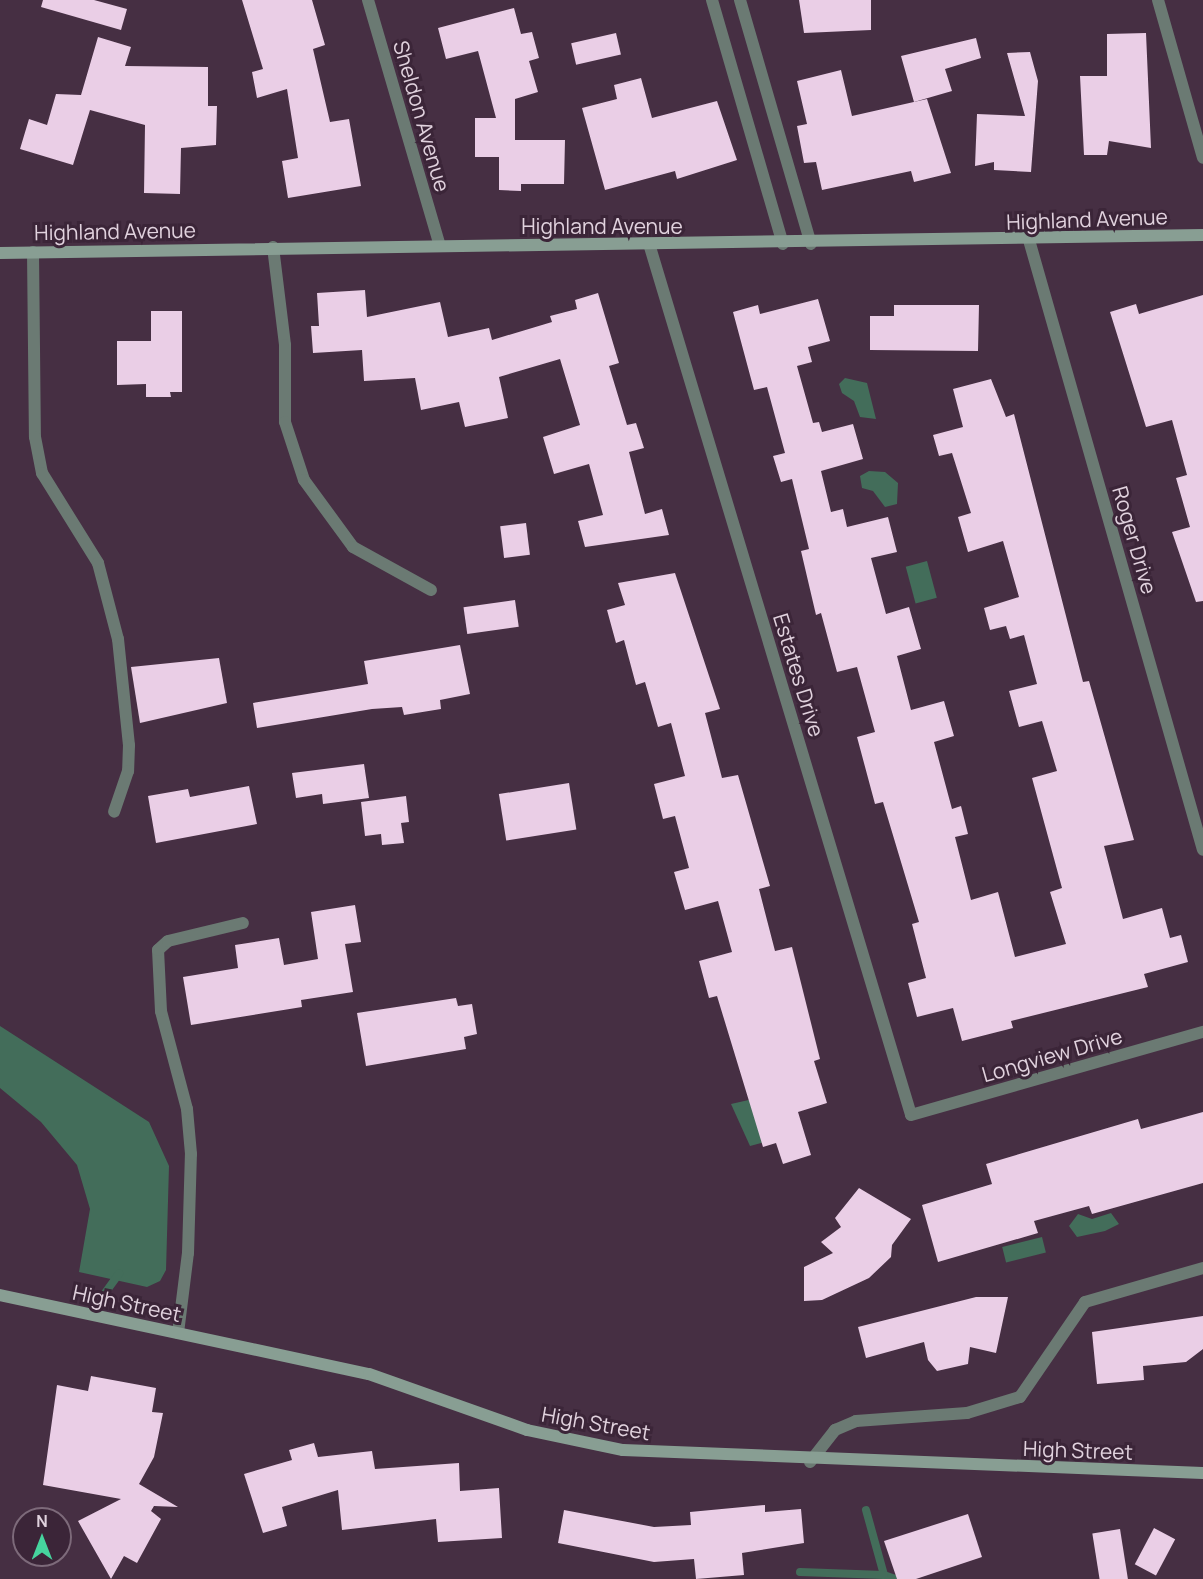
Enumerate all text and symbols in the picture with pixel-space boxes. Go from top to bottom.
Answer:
street label: Sheldon Avenue [388,38,456,194]
street label: Highland Avenue [1006,204,1168,234]
street label: Highland Avenue [521,213,683,239]
street label: Highland Avenue [34,217,196,245]
street label: Roger Drive [1108,483,1162,597]
street label: Estates Drive [768,610,830,740]
street label: Longview Drive [979,1023,1125,1087]
street label: High Street [71,1279,183,1327]
street label: High Street [540,1401,652,1445]
street label: High Street [1023,1435,1133,1465]
north arrow [12,1507,72,1567]
text: N [36,1510,48,1532]

